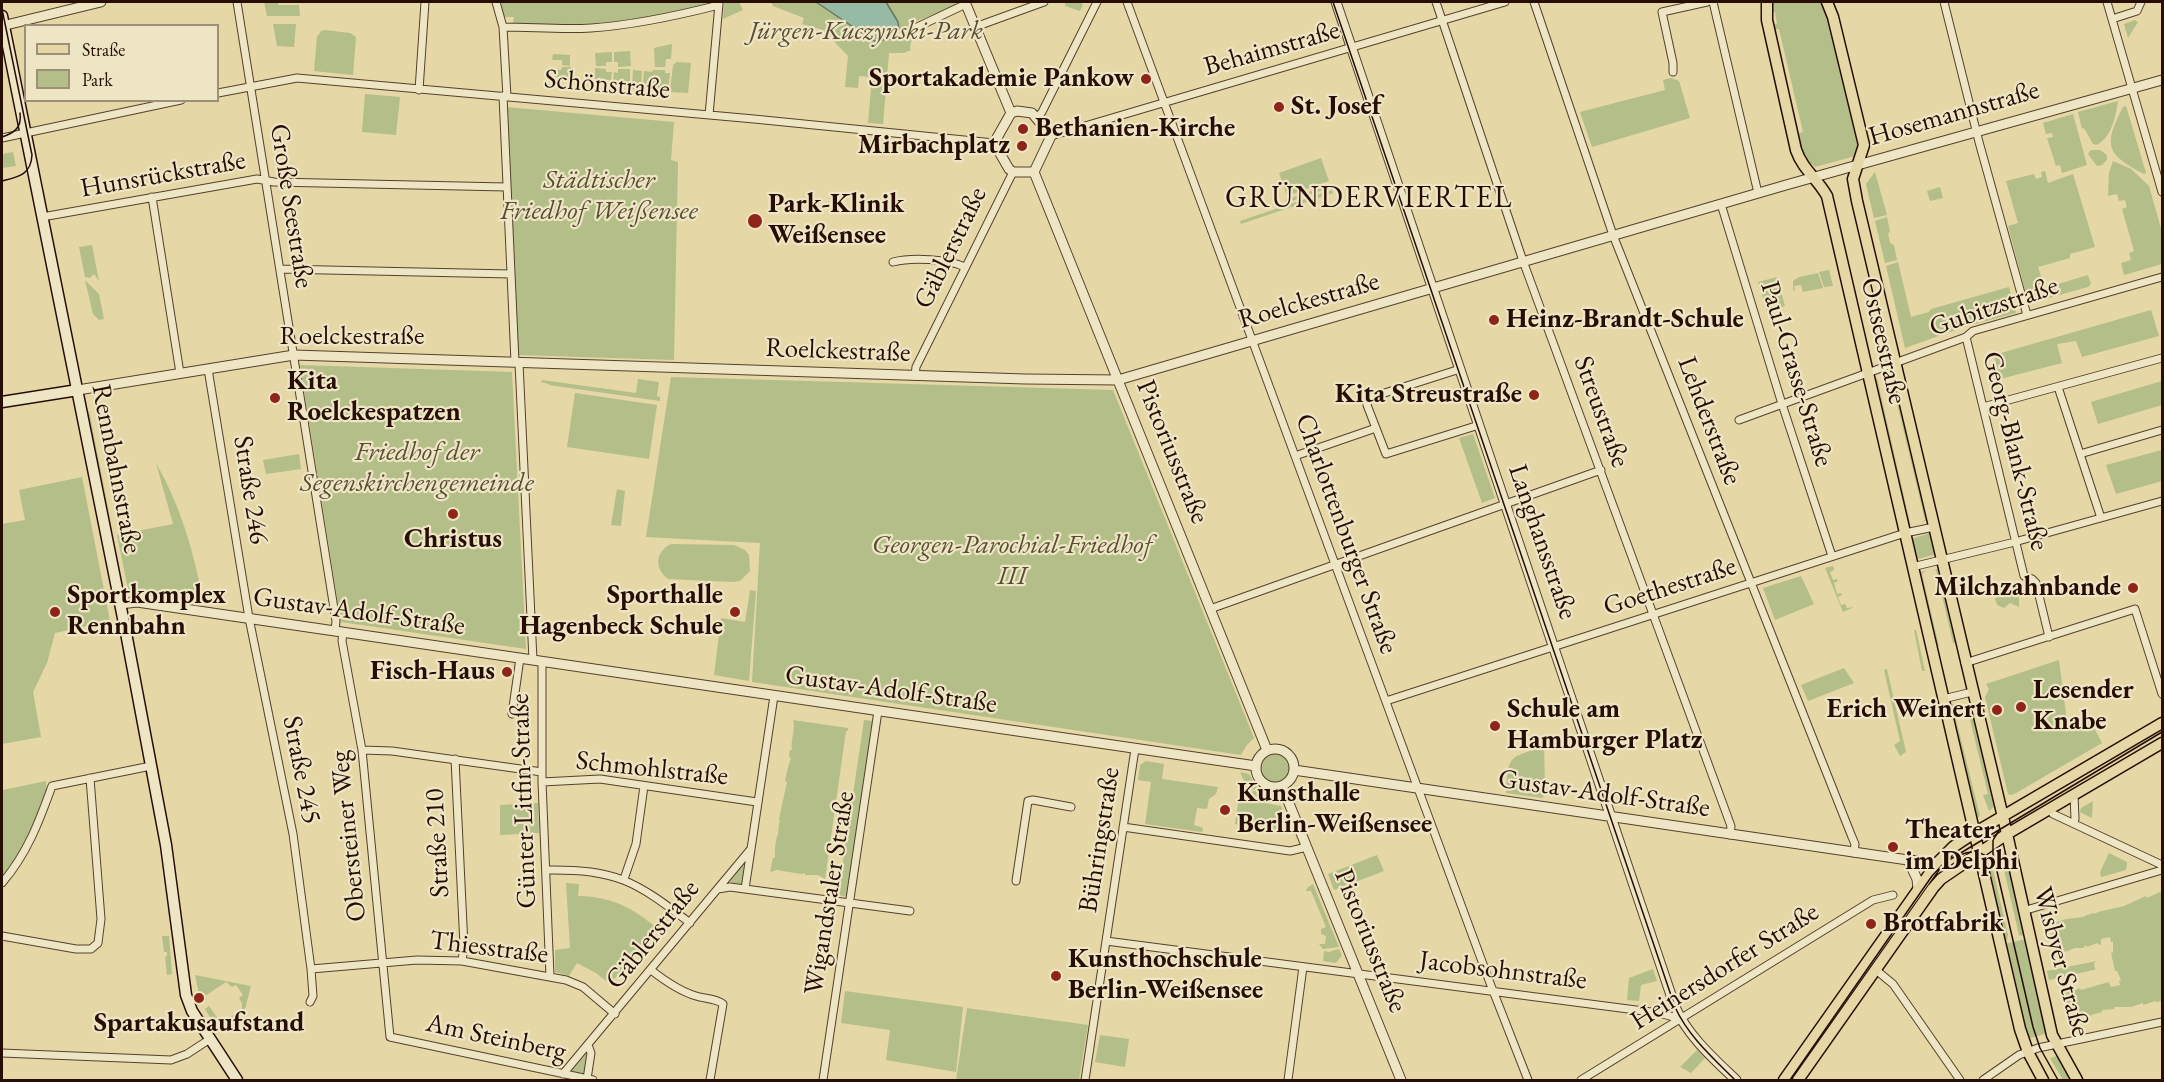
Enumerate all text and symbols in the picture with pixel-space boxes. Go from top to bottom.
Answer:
street label: Behaimstraße [1200,14,1344,84]
park label: Jürgen-Kuczynski-Park [749,16,983,48]
legend [24,24,219,102]
text: Straße [82,38,125,61]
street label: Schönstraße [543,63,671,107]
place label: Sportakademie Pankow [869,63,1134,95]
text: Park [82,68,113,91]
marker: Sportakademie Pankow [1139,72,1153,86]
street label: Hosemannstraße [1865,74,2043,154]
place label: St. Josef [1291,91,1381,123]
marker: St. Josef [1272,100,1286,114]
place label: Bethanien-Kirche [1035,113,1235,145]
street label: Große Seestraße [262,121,320,291]
marker: Bethanien-Kirche [1016,122,1030,136]
place label: Mirbachplatz [858,130,1010,162]
marker: Mirbachplatz [1015,139,1029,153]
street label: Hunsrückstraße [78,145,248,205]
park label: Städtischer Friedhof Weißensee [500,165,698,228]
district label: GRÜNDERVIERTEL [1225,181,1513,217]
street label: Gäblerstraße [908,182,994,314]
place label: Park-Klinik Weißensee [768,189,904,252]
marker: Park-Klinik Weißensee [746,212,764,230]
street label: Roelckestraße [1235,265,1383,337]
street label: Gubitzstraße [1925,270,2063,344]
street label: Ostseestraße [1853,275,1913,407]
street label: Paul-Grasse-Straße [1752,277,1840,471]
place label: Heinz-Brandt-Schule [1506,304,1744,336]
marker: Heinz-Brandt-Schule [1487,313,1501,327]
street label: Roelckestraße [280,321,424,353]
street label: Roelckestraße [765,332,911,370]
street label: Georg-Blank-Straße [1975,348,2055,554]
street label: Streustraße [1566,352,1636,472]
street label: Lehderstraße [1670,352,1748,490]
place label: Kita Roelckespatzen [287,366,461,429]
street label: Pistoriusstraße [1129,376,1215,528]
place label: Kita Streustraße [1335,379,1522,411]
street label: Rennbahnstraße [84,382,148,556]
marker: Kita Streustraße [1527,388,1541,402]
marker: Kita Roelckespatzen [268,391,282,405]
street label: Charlottenburger Straße [1287,409,1405,659]
street label: Straße 246 [225,434,275,546]
park label: Friedhof der Segenskirchengemeinde [300,437,534,500]
street label: Langhansstraße [1500,460,1584,624]
marker: Christus [446,507,460,521]
place label: Christus [404,524,502,556]
park label: Georgen-Parochial-Friedhof III [872,530,1152,593]
street label: Goethestraße [1600,550,1740,624]
place label: Milchzahnbande [1934,572,2121,604]
place label: Sportkomplex Rennbahn [67,580,226,643]
place label: Sporthalle Hagenbeck Schule [519,580,723,643]
street label: Gustav-Adolf-Straße [251,581,467,643]
marker: Milchzahnbande [2126,581,2140,595]
marker: Sportkomplex Rennbahn [48,605,62,619]
marker: Sporthalle Hagenbeck Schule [728,605,742,619]
place label: Fisch-Haus [370,656,495,688]
street label: Gustav-Adolf-Straße [783,659,999,721]
marker: Fisch-Haus [500,665,514,679]
place label: Lesender Knabe [2033,675,2134,738]
street label: Günter-Litfin-Straße [504,693,544,909]
place label: Schule am Hamburger Platz [1507,694,1703,757]
place label: Erich Weinert [1826,694,1985,726]
marker: Lesender Knabe [2014,700,2028,714]
marker: Erich Weinert [1990,703,2004,717]
street label: Straße 245 [275,713,327,827]
marker: Schule am Hamburger Platz [1488,719,1502,733]
street label: Schmohlstraße [574,745,730,793]
street label: Obersteiner Weg [324,749,374,923]
street label: Gustav-Adolf-Straße [1496,763,1712,825]
street label: Bühringstraße [1073,765,1127,915]
place label: Kunsthalle Berlin-Weißensee [1237,778,1432,841]
street label: Straße 210 [419,788,457,898]
street label: Wigandstaler Straße [798,789,862,997]
marker: Kunsthalle Berlin-Weißensee [1218,803,1232,817]
place label: Theater im Delphi [1905,815,2018,878]
marker: Theater im Delphi [1886,840,1900,854]
street label: Pistoriusstraße [1327,865,1413,1017]
street label: Gäblerstraße [599,874,707,996]
street label: Wisbyer Straße [2025,884,2097,1040]
street label: Heinersdorfer Straße [1625,896,1825,1038]
place label: Brotfabrik [1883,908,2004,940]
marker: Brotfabrik [1864,917,1878,931]
street label: Thiesstraße [428,925,550,971]
place label: Kunsthochschule Berlin-Weißensee [1068,944,1263,1007]
street label: Jacobsohnstraße [1417,945,1589,997]
marker: Kunsthochschule Berlin-Weißensee [1049,969,1063,983]
marker: Spartakusaufstand [192,991,206,1005]
street label: Am Steinberg [423,1007,569,1069]
place label: Spartakusaufstand [94,1008,304,1040]

